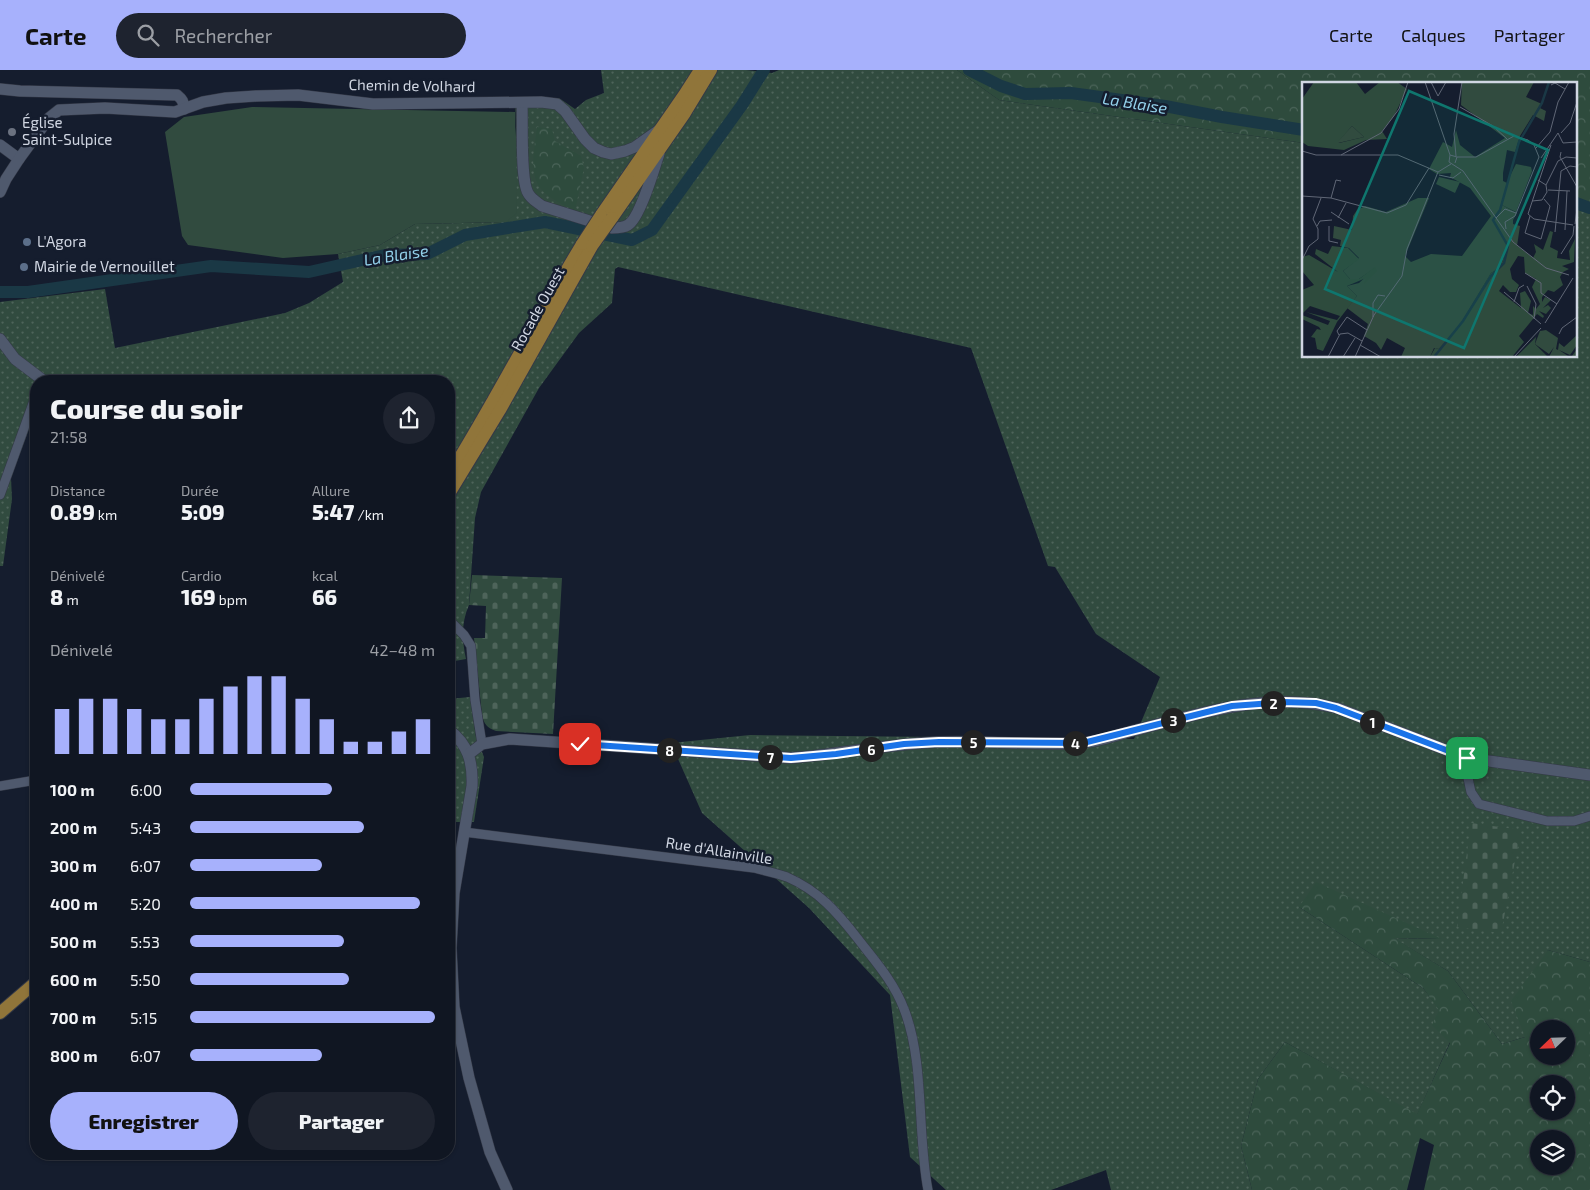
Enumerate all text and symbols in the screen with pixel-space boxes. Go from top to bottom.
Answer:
search box [116,13,466,58]
text: Carte [25,21,86,50]
icon: search [134,21,162,49]
text: Rechercher [174,24,272,47]
text: Carte [1329,24,1373,46]
text: Calques [1401,24,1466,46]
text: Partager [1494,24,1565,46]
street label: Chemin de Volhard [348,75,476,95]
inset map [1302,82,1578,358]
water label: La Blaise [1101,88,1169,117]
place label: Église Saint-Sulpice [22,113,112,148]
marker: Église Saint-Sulpice [6,126,18,138]
place label: L'Agora [37,232,86,250]
marker: L'Agora [21,236,33,248]
water label: La Blaise [362,240,430,269]
place label: Mairie de Vernouillet [34,257,175,275]
marker: Mairie de Vernouillet [18,261,30,273]
street label: Rocade Ouest [507,263,568,354]
text: Course du soir [50,391,243,425]
button: share [383,392,435,444]
text: 21:58 [50,427,87,446]
text: Distance [50,482,105,499]
text: Durée [181,482,219,499]
text: Allure [312,482,350,499]
text: 0.89 [50,499,95,524]
text: 5:09 [181,499,225,524]
text: 5:47 [312,499,354,524]
text: km [95,506,117,523]
text: /km [354,506,384,523]
text: Dénivelé [50,567,105,584]
text: Cardio [181,567,222,584]
text: kcal [312,567,338,584]
text: 8 [50,584,63,609]
text: 169 [181,584,216,609]
text: 66 [312,584,337,609]
text: m [63,591,79,608]
text: bpm [216,591,247,608]
text: Dénivelé [50,640,113,659]
text: 42–48 m [370,640,435,659]
pin: 2 [1260,690,1286,716]
text: 2 [1269,695,1278,712]
pin: 3 [1160,708,1186,732]
pin: 1 [1360,710,1384,734]
text: 3 [1170,712,1177,729]
text: 1 [1369,714,1376,731]
pin [559,723,601,765]
icon: check [566,730,594,758]
pin: 5 [960,730,986,754]
pin: 4 [1062,730,1088,756]
text: 5 [970,734,977,751]
text: 4 [1071,735,1080,752]
pin: 6 [858,736,884,762]
pin [1446,737,1488,779]
pin: 8 [656,738,682,762]
text: 6 [867,741,876,758]
text: 8 [665,742,674,759]
pin: 7 [758,744,782,770]
icon: arrive [1453,744,1481,772]
text: 7 [767,749,774,766]
text: 100 m [50,780,95,799]
text: 6:00 [130,780,162,799]
text: 200 m [50,818,97,837]
text: 5:43 [130,818,161,837]
street label: Rue d'Allainville [664,833,774,867]
text: 300 m [50,856,97,875]
text: 6:07 [130,856,161,875]
text: 400 m [50,894,98,913]
text: 5:20 [130,894,161,913]
text: 500 m [50,932,97,951]
text: 5:53 [130,932,160,951]
text: 600 m [50,970,97,989]
text: 5:50 [130,970,161,989]
text: 700 m [50,1008,96,1027]
text: 5:15 [130,1008,157,1027]
north arrow [1530,1020,1575,1065]
map controls [1530,1020,1575,1175]
text: 800 m [50,1046,98,1065]
text: 6:07 [130,1046,161,1065]
button: locate [1530,1075,1575,1120]
button: Enregistrer [50,1092,238,1150]
button: Partager [248,1092,435,1150]
button: layers [1530,1130,1575,1175]

